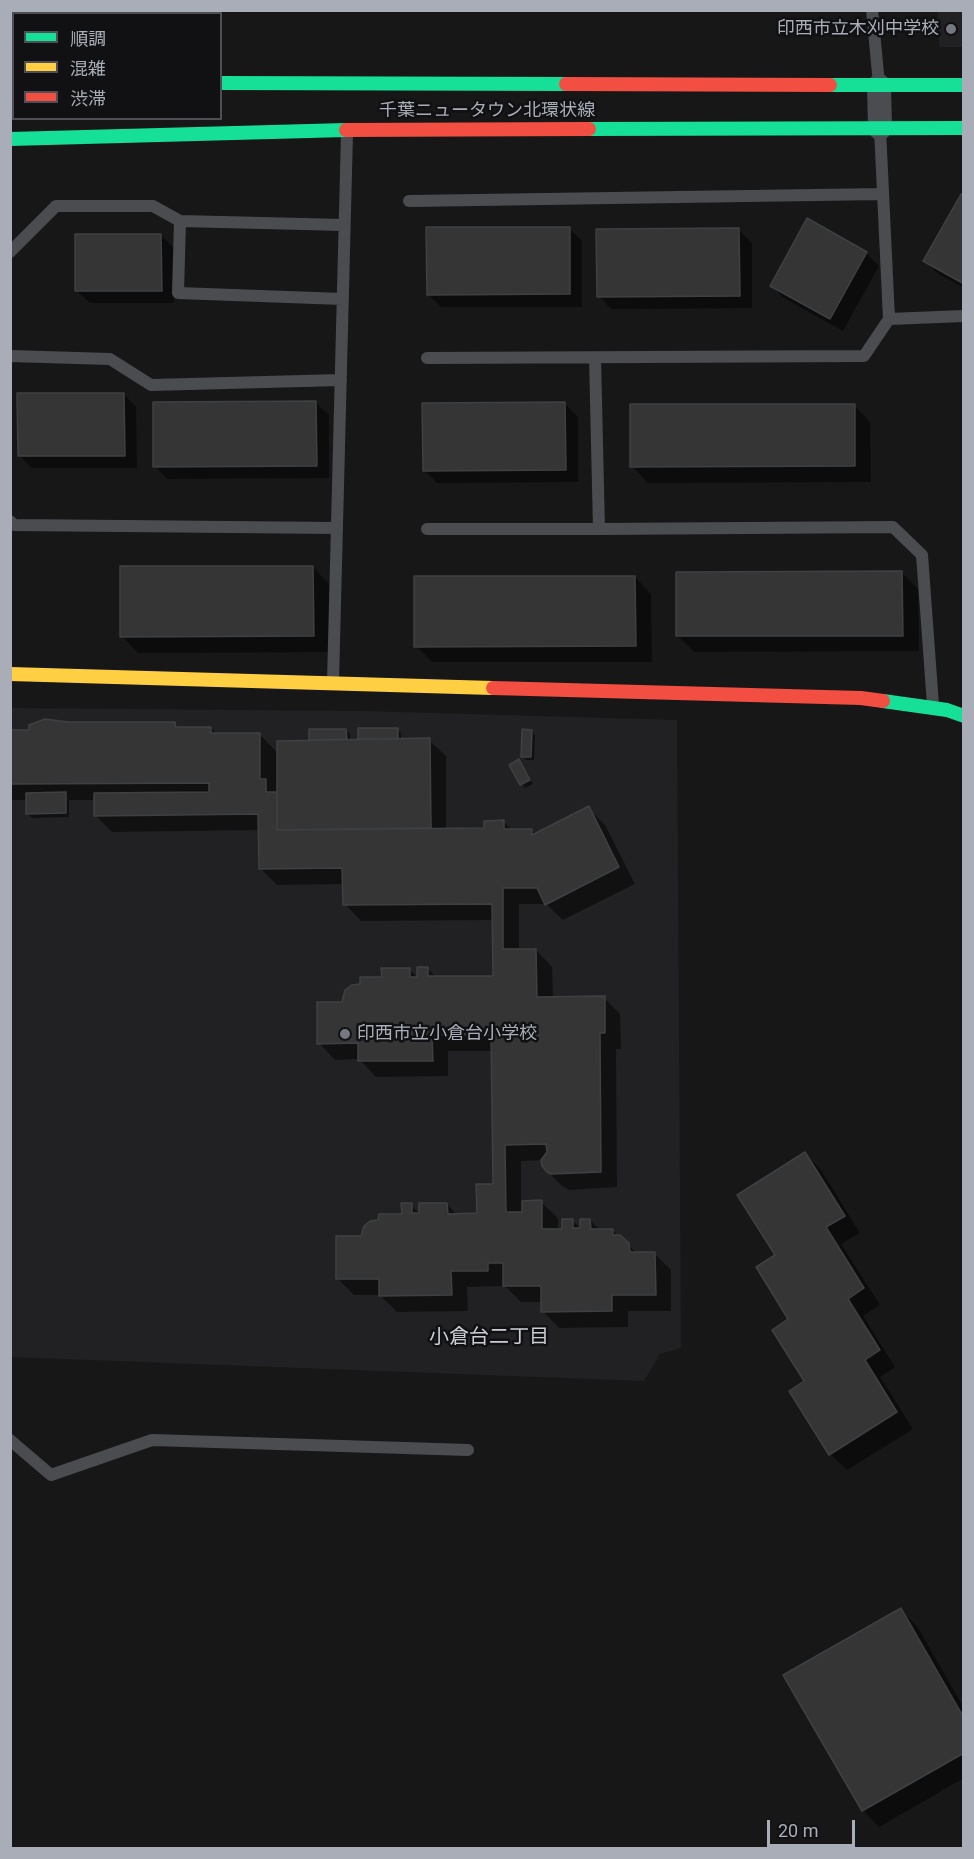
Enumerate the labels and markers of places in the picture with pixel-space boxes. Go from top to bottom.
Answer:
place label: 印西市立木刈中学校 [777,18,939,40]
marker: 印西市立木刈中学校 [944,22,958,36]
place label: 印西市立小倉台小学校 [357,1023,537,1045]
marker: 印西市立小倉台小学校 [338,1027,352,1041]

